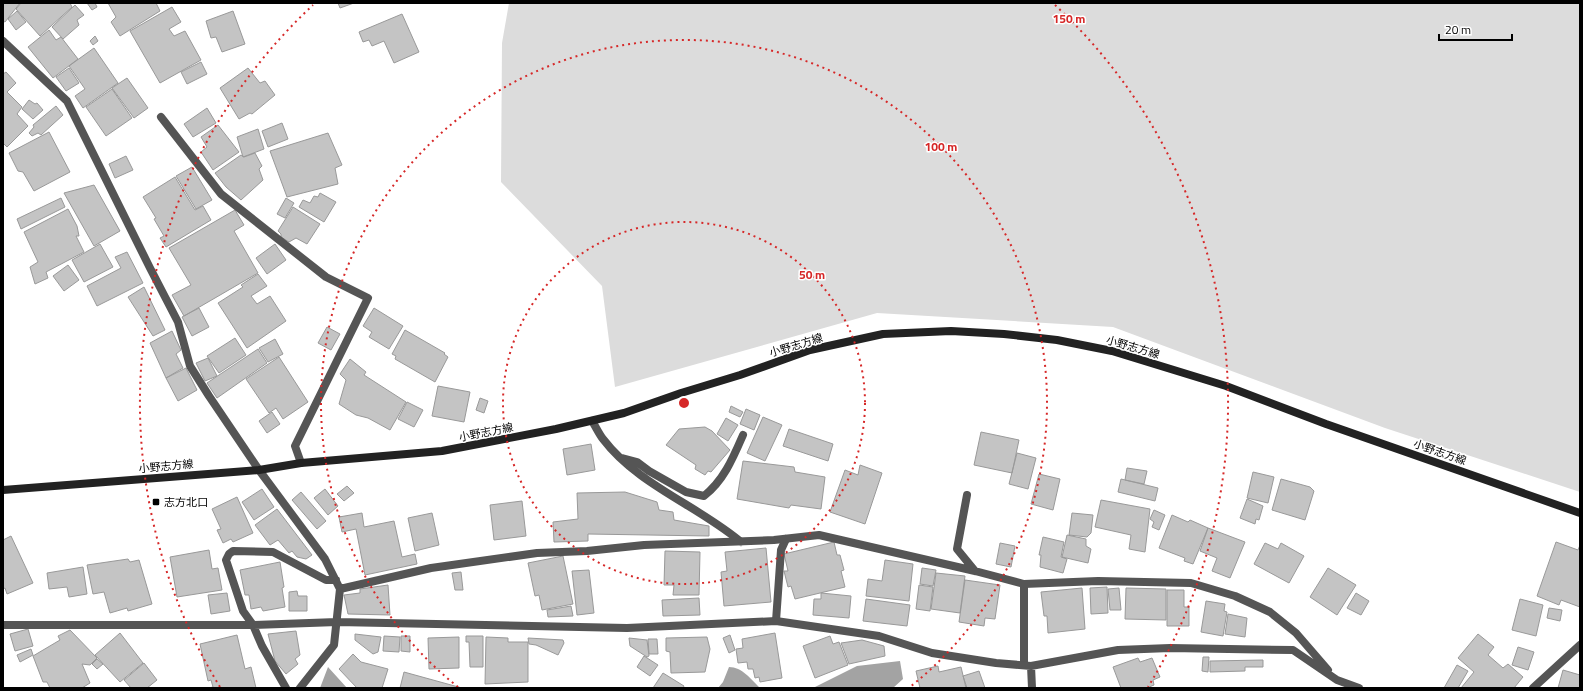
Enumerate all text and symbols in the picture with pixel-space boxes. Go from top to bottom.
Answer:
text: 150 m [1053,9,1085,28]
scale bar [1439,16,1512,42]
text: 20 m [1445,20,1471,39]
text: 100 m [925,137,957,156]
text: 50 m [799,265,825,284]
street label: 小野志方線 [767,329,825,361]
street label: 小野志方線 [1104,332,1162,362]
centre of rings [677,396,691,410]
street label: 小野志方線 [457,419,515,445]
street label: 小野志方線 [1411,435,1469,469]
street label: 小野志方線 [138,456,194,476]
place label: 志方北口 [164,494,208,510]
marker: 志方北口 [151,497,161,507]

